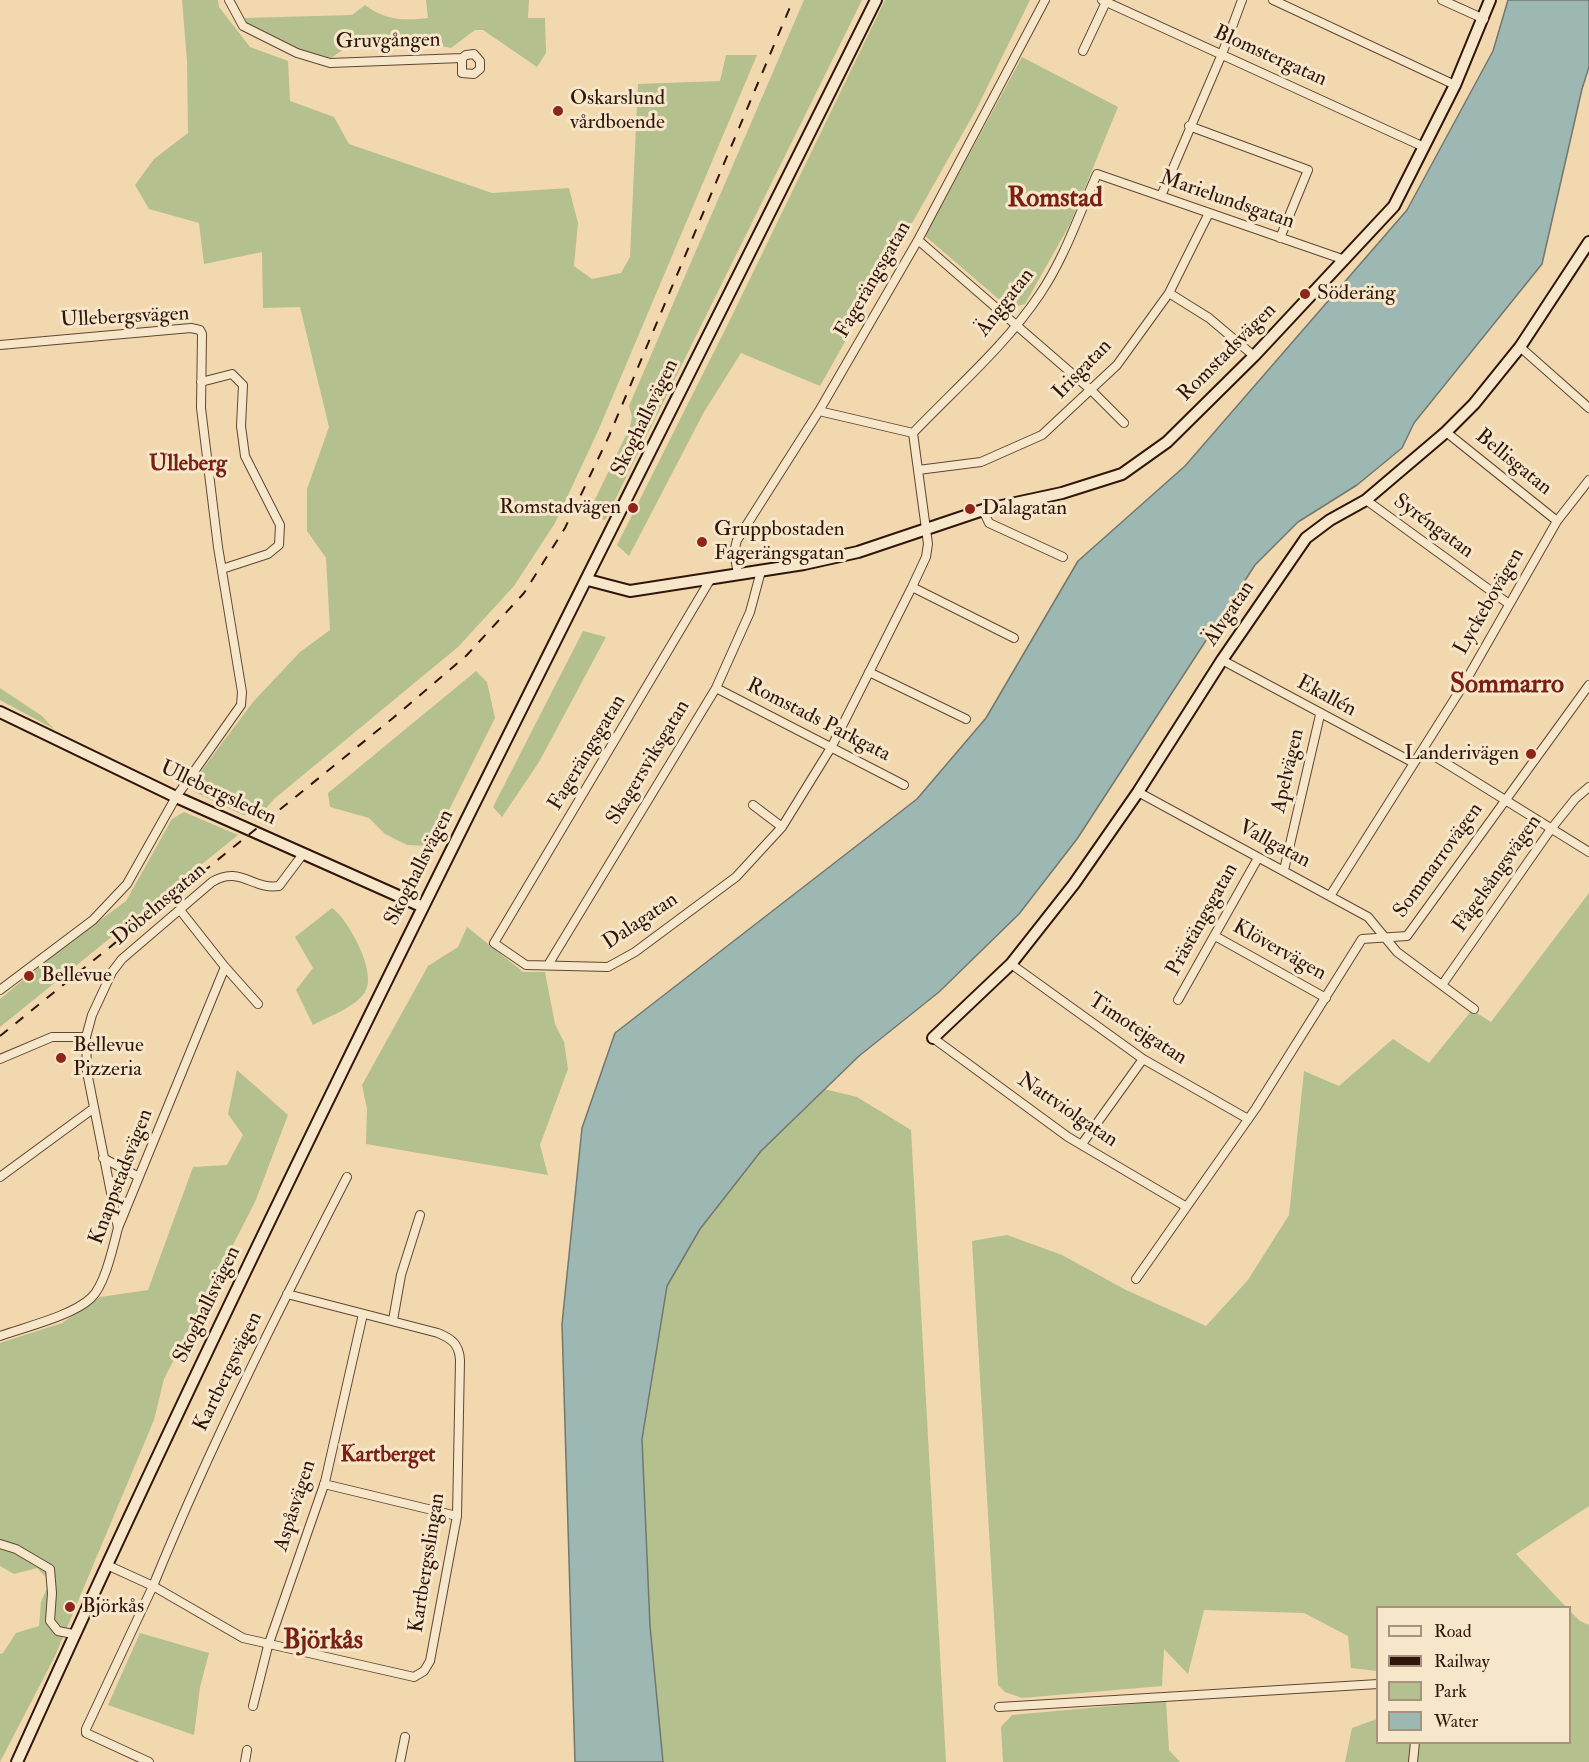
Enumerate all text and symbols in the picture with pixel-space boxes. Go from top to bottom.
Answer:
street label: Blomstergatan [1210,21,1330,93]
street label: Gruvgången [335,28,441,56]
place label: Oskarslund vårdboende [570,86,665,136]
marker: Oskarslund vårdboende [551,104,565,118]
street label: Marielundsgatan [1156,166,1298,236]
district label: Romstad [1007,184,1103,216]
street label: Fagerängsgatan [830,217,918,343]
street label: Änggatan [972,264,1040,342]
place label: Söderäng [1317,281,1396,307]
marker: Söderäng [1298,287,1312,301]
street label: Romstadsvägen [1174,299,1282,407]
street label: Ullebergsvägen [60,302,190,334]
street label: Irisgatan [1048,335,1118,405]
street label: Skoghallsvägen [607,355,685,481]
street label: Bellisgatan [1470,424,1556,502]
district label: Ulleberg [149,452,227,478]
street label: Syréngatan [1388,489,1478,565]
place label: Romstadvägen [499,495,621,521]
place label: Dalagatan [982,496,1067,522]
marker: Romstadvägen [626,501,640,515]
marker: Dalagatan [963,502,977,516]
place label: Gruppbostaden Fagerängsgatan [714,517,845,567]
marker: Gruppbostaden Fagerängsgatan [695,535,709,549]
street label: Lyckebovägen [1449,544,1531,660]
street label: Älvgatan [1199,577,1261,651]
district label: Sommarro [1450,670,1564,702]
street label: Ekallén [1292,671,1360,723]
street label: Romstads Parkgata [742,674,894,768]
street label: Fagerängsgatan [544,691,632,815]
street label: Skagersviksgatan [602,696,696,830]
street label: Apelvägen [1267,726,1311,816]
place label: Landerivägen [1404,741,1519,767]
marker: Landerivägen [1524,747,1538,761]
street label: Ullebergsleden [156,756,280,832]
street label: Sommarrovägen [1389,799,1489,923]
street label: Skoghallsvägen [380,806,460,930]
street label: Fågelsångsvägen [1448,810,1548,938]
street label: Vallgatan [1234,816,1314,874]
street label: Döbelnsgatan [108,858,212,952]
street label: Prästängsgatan [1162,859,1244,981]
street label: Dalagatan [599,888,683,956]
street label: Klövervägen [1228,915,1330,987]
place label: Bellevue [41,963,112,989]
marker: Bellevue [22,969,36,983]
street label: Timotejgatan [1083,989,1191,1071]
place label: Bellevue Pizzeria [73,1033,144,1083]
marker: Bellevue Pizzeria [54,1051,68,1065]
street label: Nattviolgatan [1012,1068,1122,1154]
street label: Knappstadsvägen [85,1106,159,1248]
street label: Skoghallsvägen [169,1242,247,1368]
street label: Kartbergsvägen [189,1308,269,1436]
district label: Kartberget [340,1443,436,1469]
street label: Aspåsvägen [269,1457,323,1555]
street label: Kartbergsslingan [405,1491,451,1635]
place label: Björkås [82,1594,144,1620]
marker: Björkås [63,1600,77,1614]
legend [1376,1606,1571,1744]
text: Road [1434,1620,1472,1643]
district label: Björkås [283,1626,363,1658]
text: Railway [1434,1650,1490,1673]
text: Park [1434,1680,1467,1703]
text: Water [1434,1710,1478,1733]

